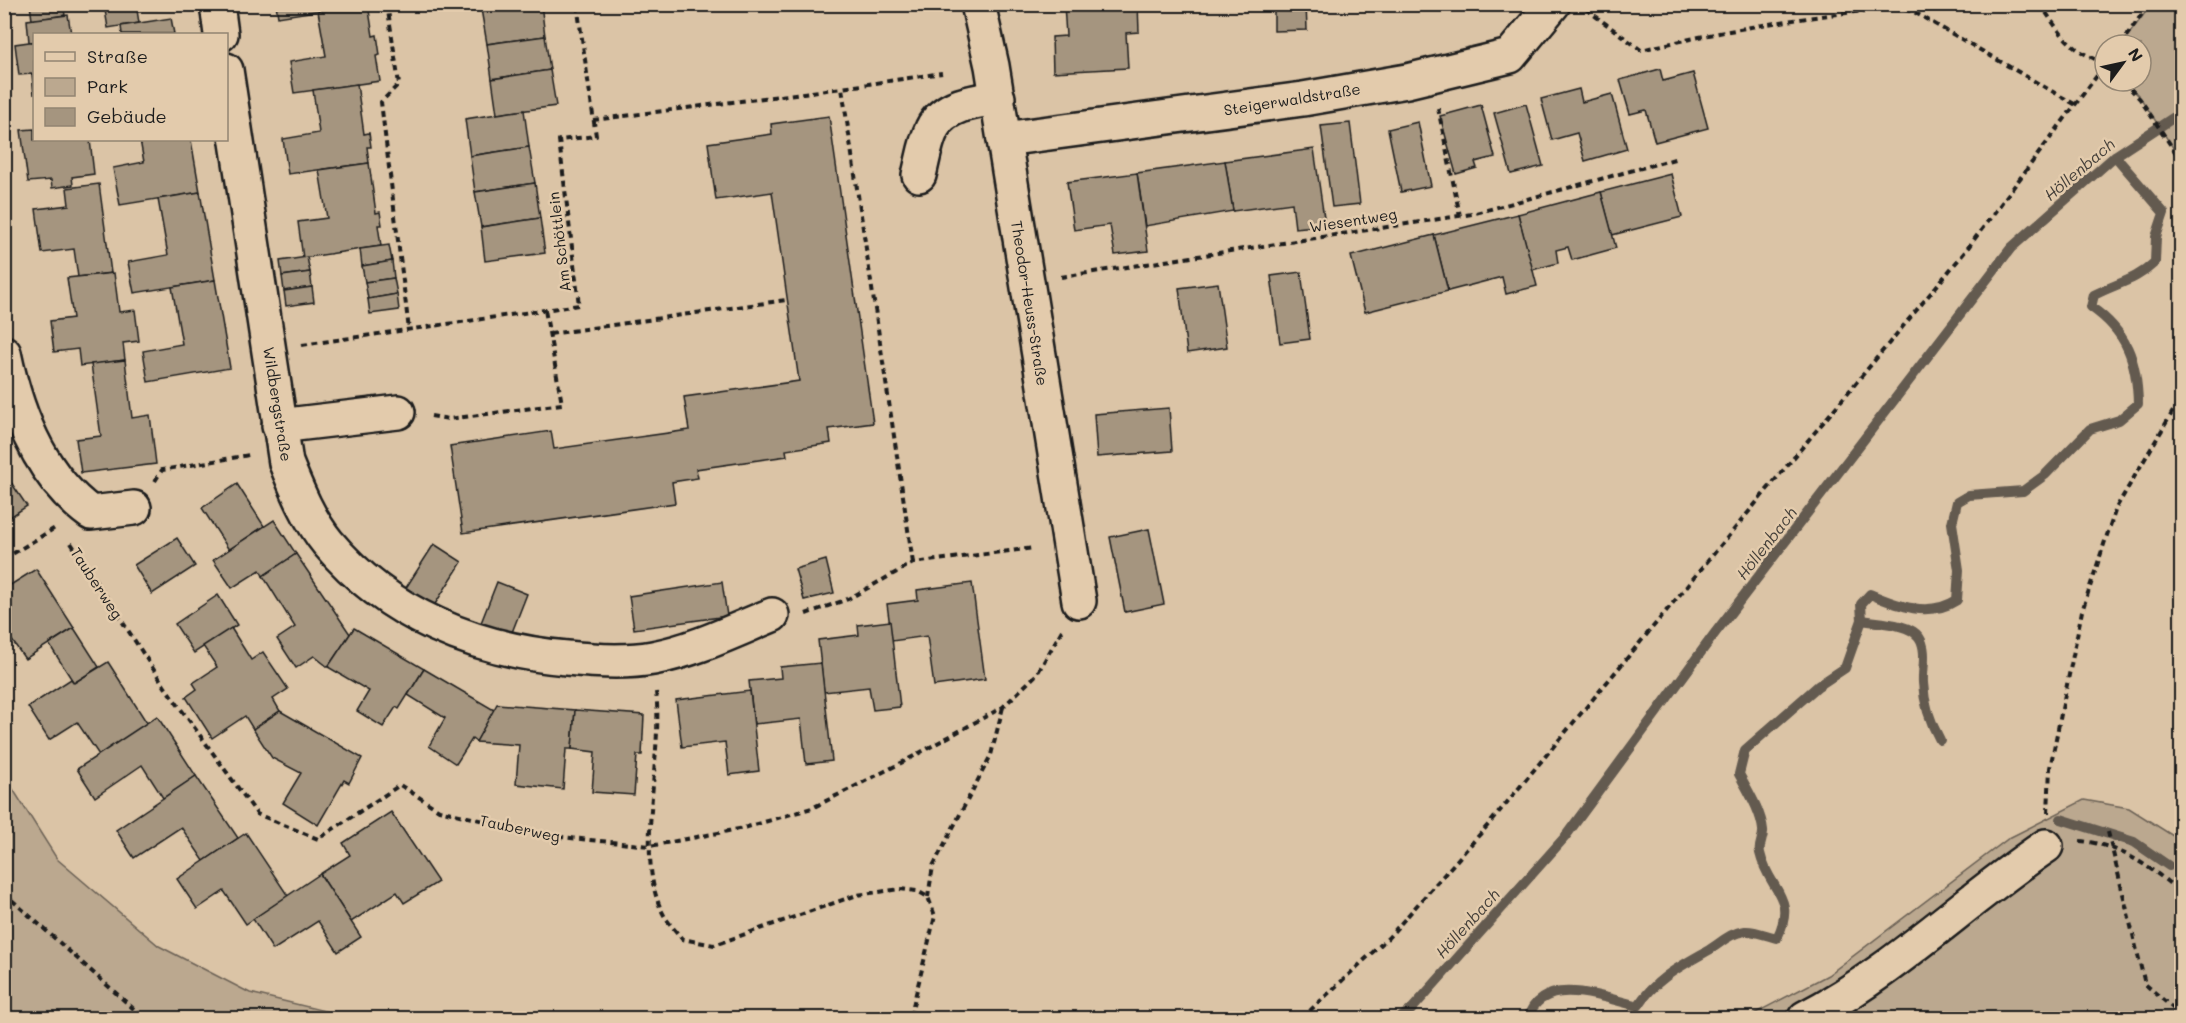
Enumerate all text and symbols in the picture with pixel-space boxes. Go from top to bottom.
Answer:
legend [33,33,228,141]
north arrow [2093,33,2153,93]
text: Straße [87,44,148,68]
text: N [2124,44,2148,65]
text: Park [87,74,128,98]
street label: Steigerwaldstraße [1222,78,1362,120]
text: Gebäude [87,104,167,128]
water label: Höllenbach [2039,133,2119,205]
street label: Am Schöttlein [543,191,575,293]
street label: Wiesentweg [1308,203,1398,237]
street label: Theodor-Heuss-Straße [1007,219,1053,387]
street label: Wildbergstraße [259,345,297,463]
water label: Höllenbach [1731,503,1801,583]
street label: Tauberweg [66,543,128,623]
street label: Tauberweg [478,810,562,846]
water label: Höllenbach [1430,884,1504,962]

